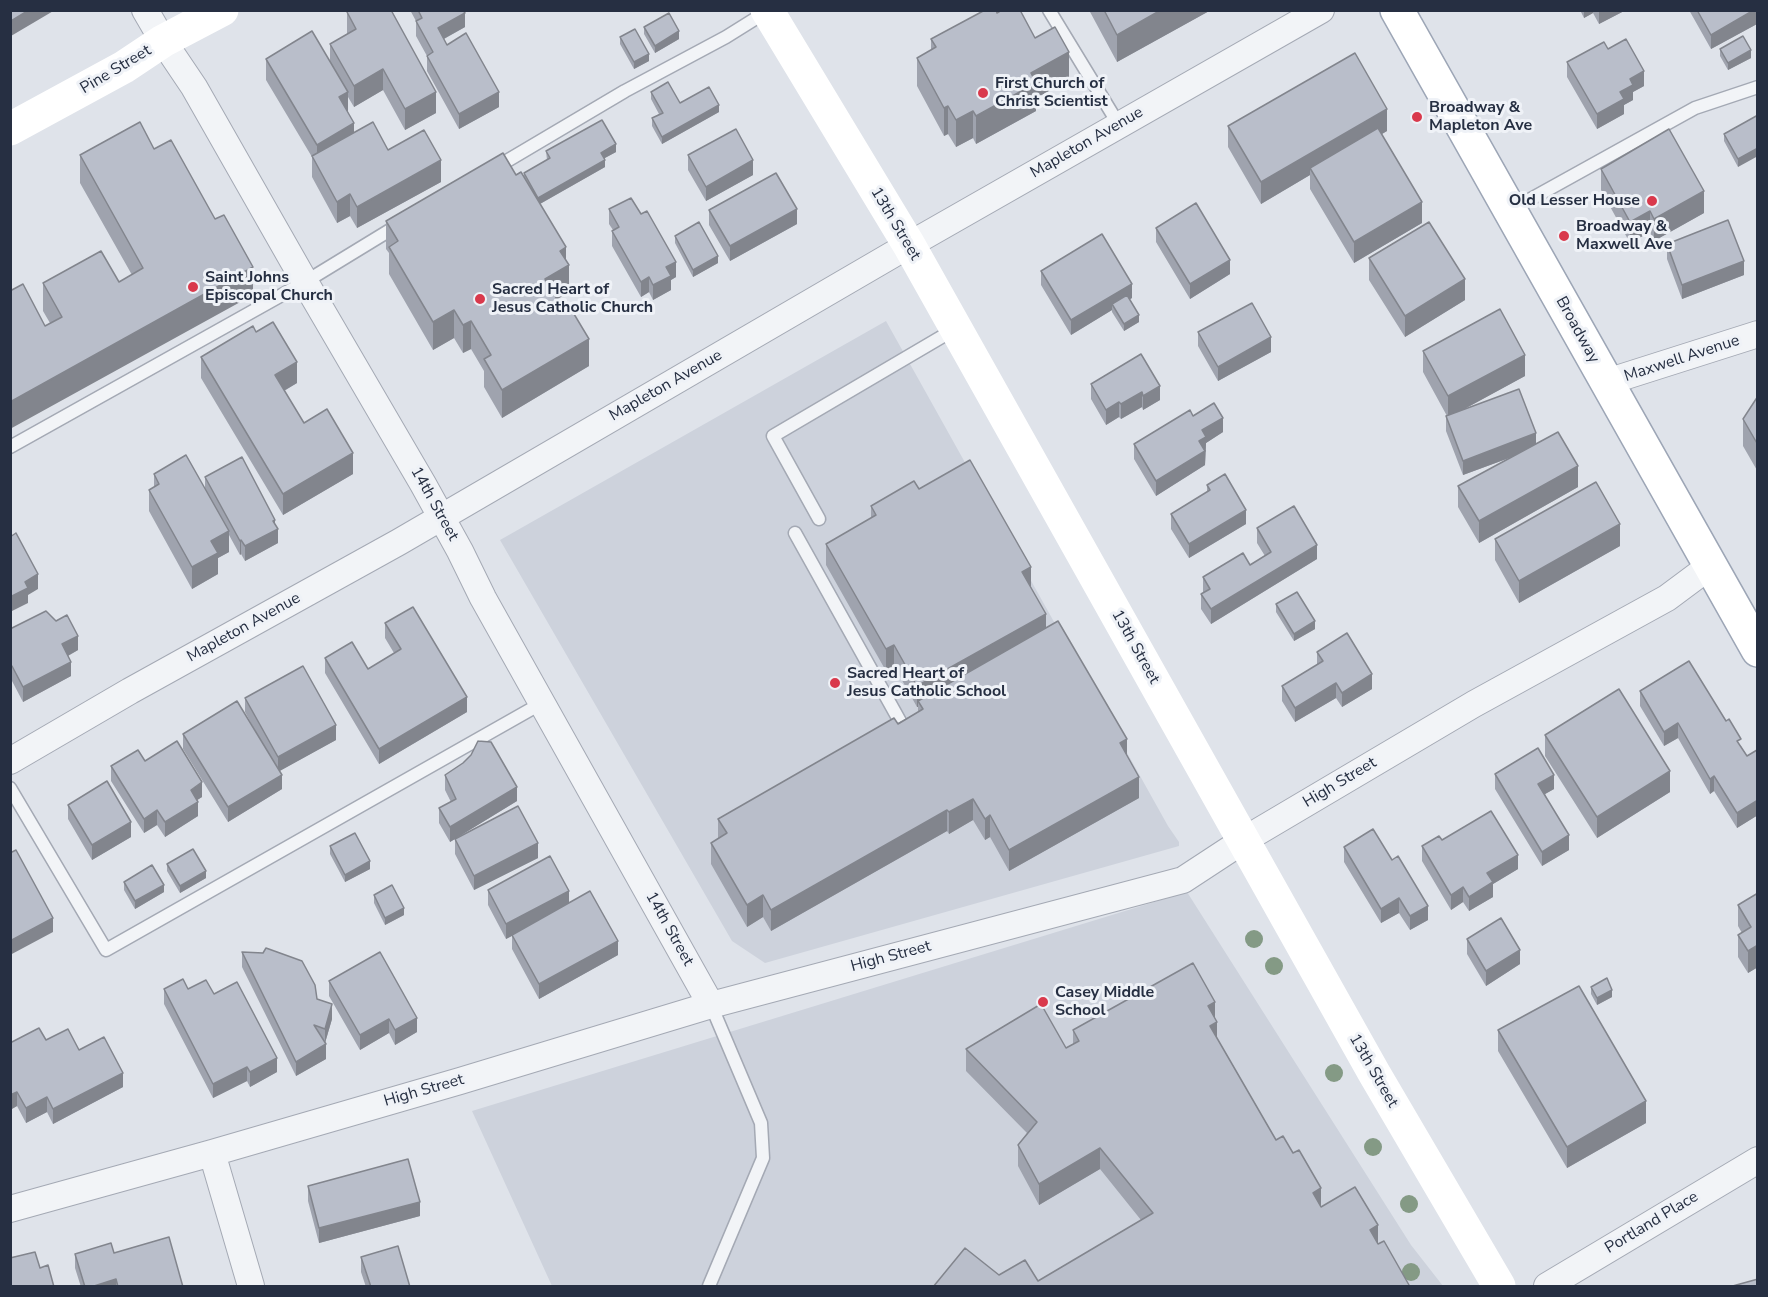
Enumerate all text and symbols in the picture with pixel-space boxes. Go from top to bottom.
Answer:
street label: Pine Street [77,41,155,99]
place label: First Church of Christ Scientist [995,74,1108,112]
marker: First Church of Christ Scientist [976,86,990,100]
place label: Broadway & Mapleton Ave [1429,98,1532,136]
street label: Mapleton Avenue [1027,103,1147,183]
marker: Broadway & Mapleton Ave [1410,110,1424,124]
street label: 13th Street [866,184,924,264]
place label: Old Lesser House [1509,191,1640,211]
marker: Old Lesser House [1645,194,1659,208]
place label: Broadway & Maxwell Ave [1576,217,1672,255]
marker: Broadway & Maxwell Ave [1557,229,1571,243]
place label: Saint Johns Episcopal Church [205,268,333,306]
marker: Saint Johns Episcopal Church [186,280,200,294]
place label: Sacred Heart of Jesus Catholic Church [492,280,653,318]
marker: Sacred Heart of Jesus Catholic Church [473,292,487,306]
street label: Broadway [1551,293,1603,367]
street label: Maxwell Avenue [1622,331,1742,387]
street label: Mapleton Avenue [606,346,726,426]
street label: 14th Street [406,464,462,544]
street label: Mapleton Avenue [184,589,304,667]
street label: 13th Street [1107,607,1163,687]
place label: Sacred Heart of Jesus Catholic School [847,664,1006,702]
marker: Sacred Heart of Jesus Catholic School [828,676,842,690]
street label: High Street [1300,754,1380,812]
street label: 14th Street [641,889,697,969]
street label: High Street [849,937,933,977]
place label: Casey Middle School [1055,983,1154,1021]
marker: Casey Middle School [1036,995,1050,1009]
street label: 13th Street [1344,1031,1402,1111]
street label: High Street [382,1070,466,1112]
street label: Portland Place [1602,1188,1702,1258]

